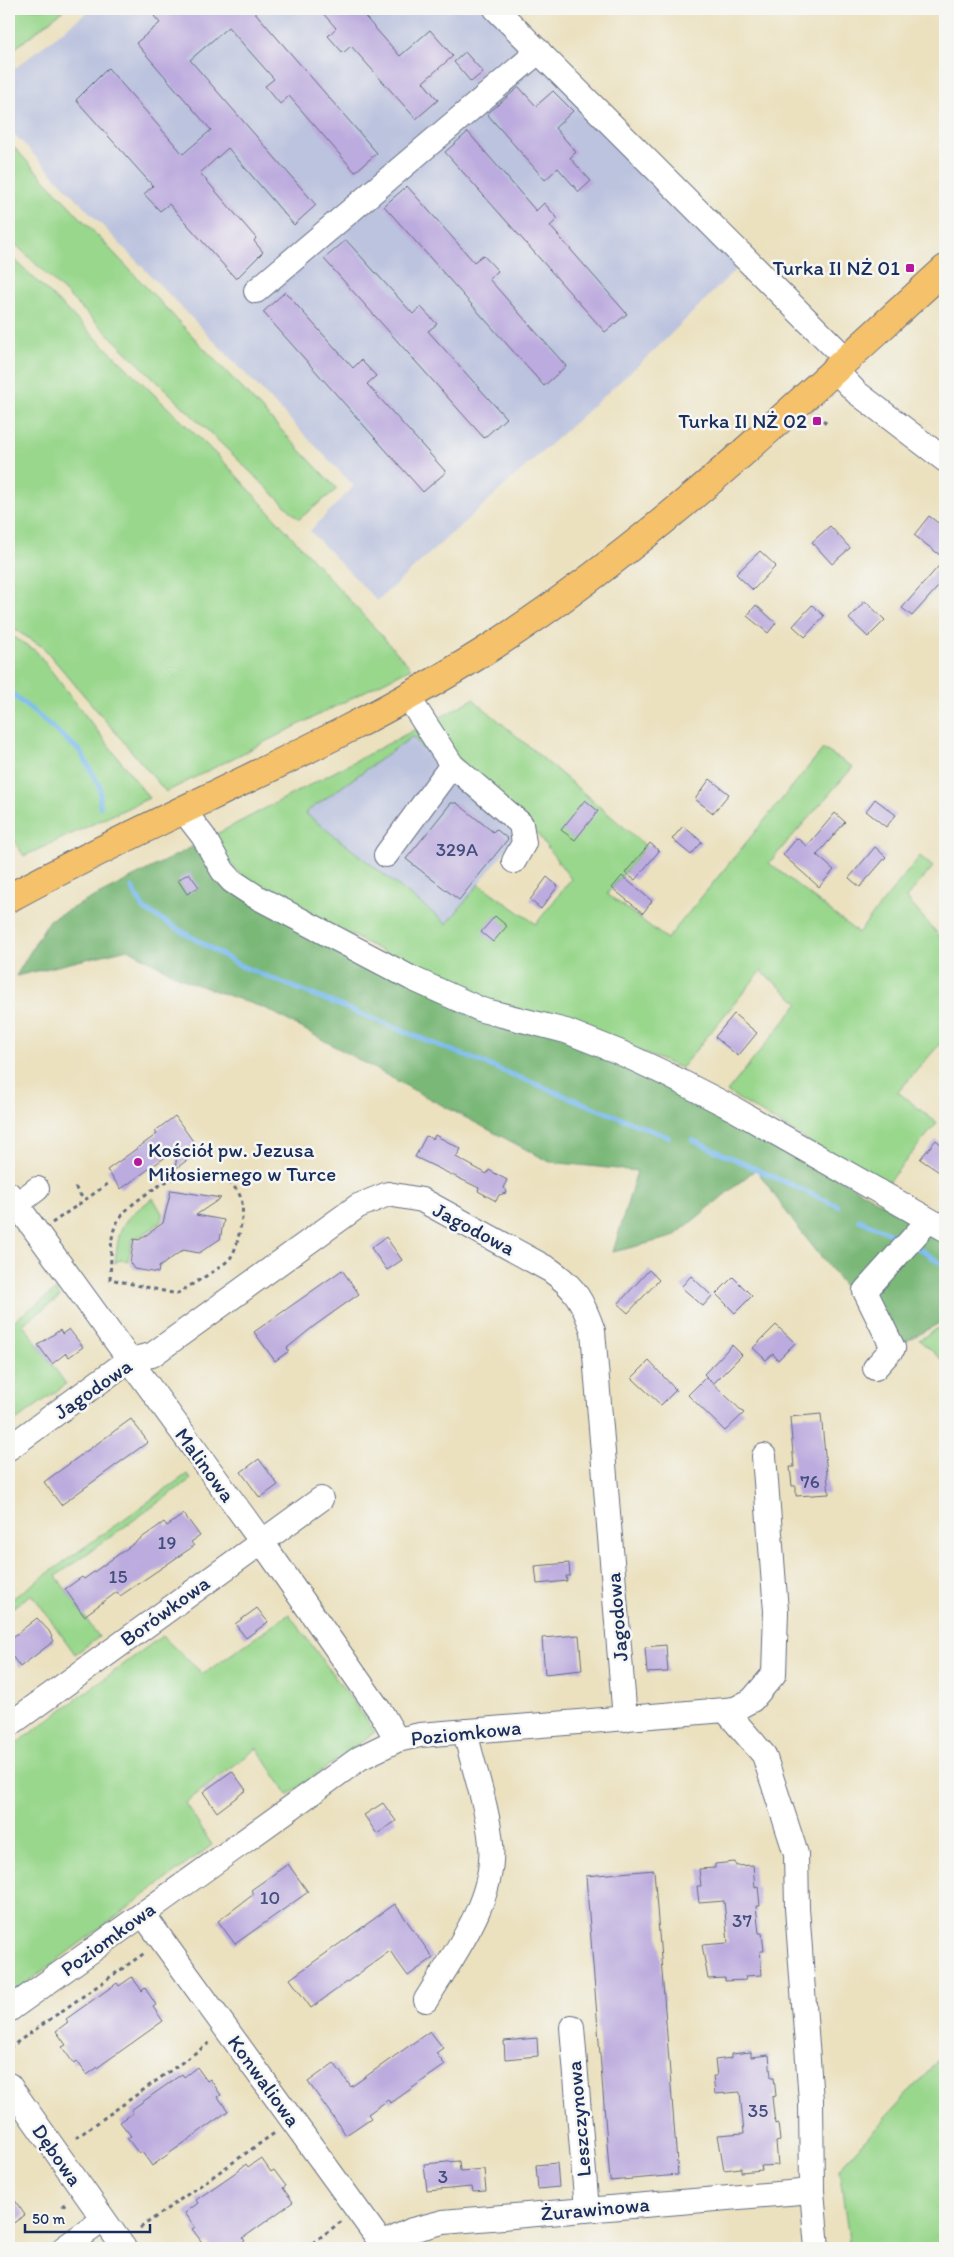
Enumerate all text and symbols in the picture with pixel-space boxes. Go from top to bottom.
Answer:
place label: Turka II NŻ 01 [772,255,900,280]
marker: Turka II NŻ 01 [904,262,916,274]
place label: Turka II NŻ 02 [678,408,807,433]
marker: Turka II NŻ 02 [811,415,823,427]
house number: 329A [436,838,478,861]
place label: Kościół pw. Jezusa Miłosiernego w Turce [148,1137,336,1186]
marker: Kościół pw. Jezusa Miłosiernego w Turce [132,1156,144,1168]
street label: Jagodowa [429,1197,520,1261]
street label: Jagodowa [49,1353,137,1424]
street label: Malinowa [170,1423,241,1507]
house number: 76 [800,1470,820,1493]
house number: 19 [158,1531,176,1554]
house number: 15 [109,1565,127,1588]
street label: Borówkowa [115,1570,214,1651]
street label: Jagodowa [600,1571,633,1663]
street label: Poziomkowa [410,1714,522,1751]
house number: 10 [260,1886,280,1909]
street label: Poziomkowa [56,1896,160,1981]
house number: 37 [732,1909,752,1932]
street label: Konwaliowa [223,2030,306,2131]
street label: Leszczynowa [561,2060,596,2178]
house number: 35 [748,2099,768,2122]
street label: Dębowa [27,2119,88,2191]
house number: 3 [438,2165,448,2188]
street label: Żurawinowa [539,2191,650,2226]
scale bar [25,2202,150,2234]
text: 50 m [32,2210,65,2228]

